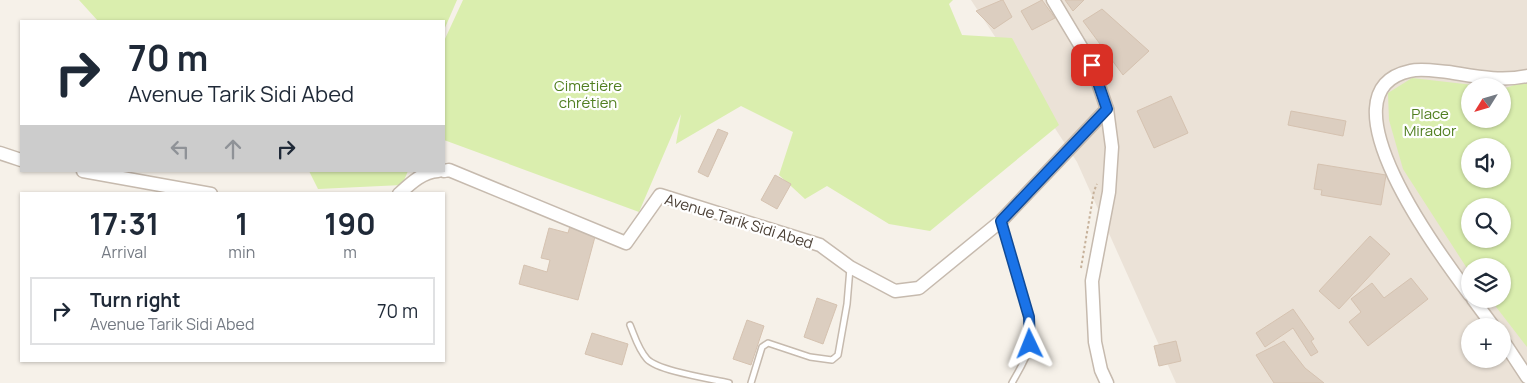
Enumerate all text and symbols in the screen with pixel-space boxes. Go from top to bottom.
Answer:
text: 70 m [128,34,208,82]
icon: right [45,40,110,105]
pin [1071,44,1113,86]
icon: arrive [1078,51,1106,79]
park label: Cimetière chrétien [554,75,622,113]
north arrow [1461,78,1511,128]
map controls [1461,78,1511,368]
text: Avenue Tarik Sidi Abed [128,79,354,109]
park label: Place Mirador [1404,103,1457,141]
icon: left [166,135,194,163]
icon: ahead [219,135,247,163]
icon: right [272,135,300,163]
button: sound [1461,138,1511,188]
street label: Avenue Tarik Sidi Abed [662,188,816,254]
button: search [1461,198,1511,248]
text: 17:31 [89,203,159,244]
text: 1 [235,203,248,244]
text: 190 [324,203,376,244]
text: Arrival [101,241,147,263]
text: min [228,241,255,263]
text: m [343,241,357,263]
button: layers [1461,258,1511,308]
text: Turn right [90,287,180,313]
icon: right [47,297,75,325]
text: 70 m [377,298,418,324]
text: Avenue Tarik Sidi Abed [90,313,254,335]
position arrow [1003,317,1055,369]
button: + [1461,318,1511,368]

